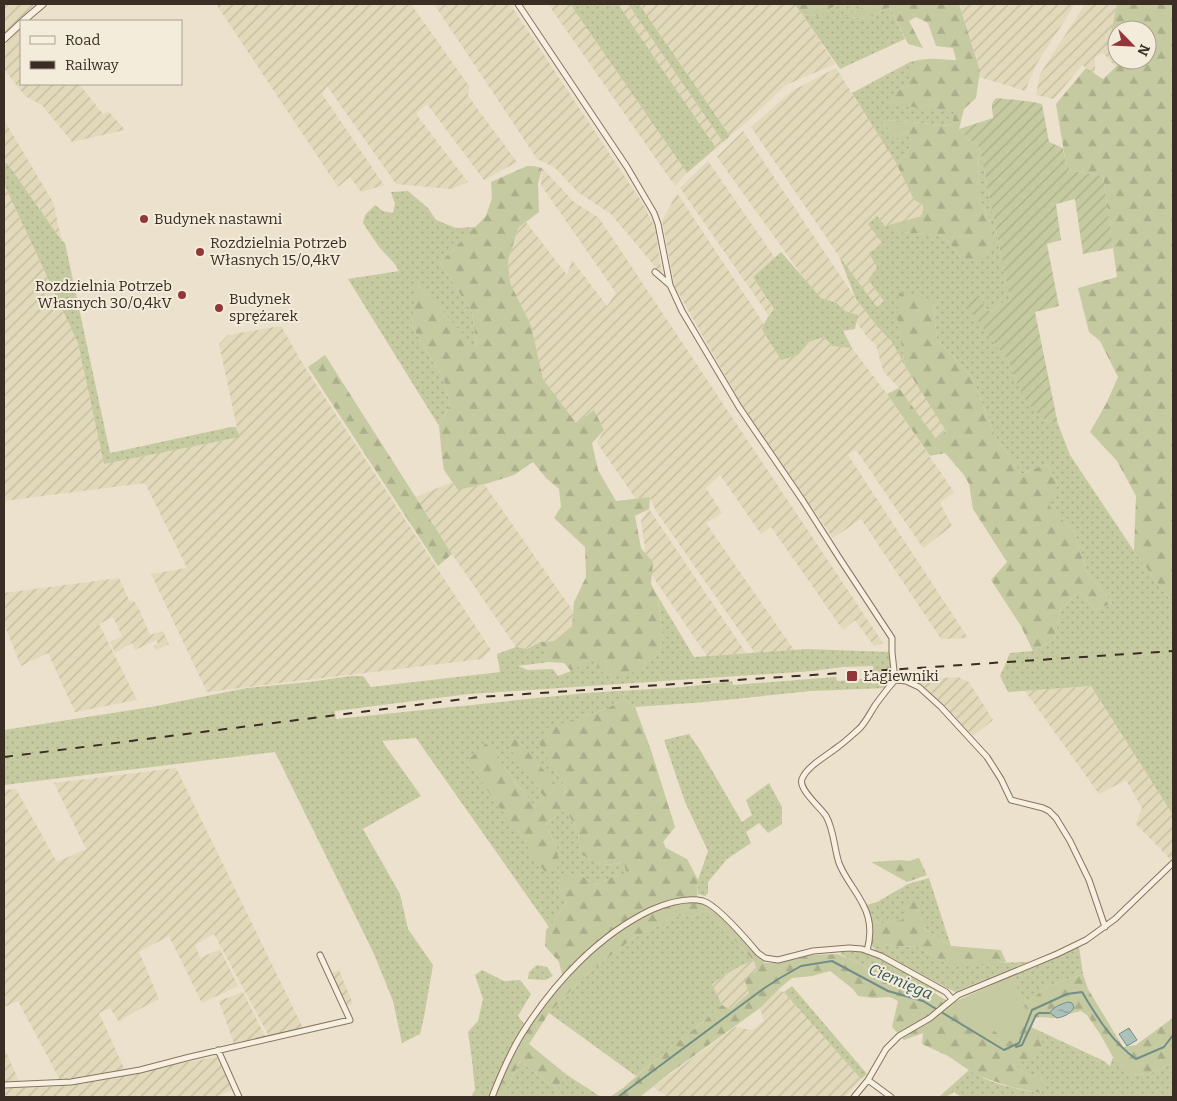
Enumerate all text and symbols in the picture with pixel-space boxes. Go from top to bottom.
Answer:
legend [20,20,182,85]
north arrow [1107,20,1157,70]
text: Road [65,31,100,49]
text: N [1133,42,1153,59]
text: Railway [65,56,119,74]
place label: Budynek nastawni [154,210,283,228]
marker: Budynek nastawni [138,213,150,225]
place label: Rozdzielnia Potrzeb Własnych 15/0,4kV [210,234,347,269]
marker: Rozdzielnia Potrzeb Własnych 15/0,4kV [194,246,206,258]
place label: Rozdzielnia Potrzeb Własnych 30/0,4kV [35,277,173,312]
marker: Rozdzielnia Potrzeb Własnych 30/0,4kV [176,289,188,301]
place label: Budynek sprężarek [229,290,299,325]
marker: Budynek sprężarek [213,302,225,314]
place label: Łagiewniki [863,667,939,685]
marker: Łagiewniki [845,669,859,683]
water label: Ciemięga [866,959,936,1003]

